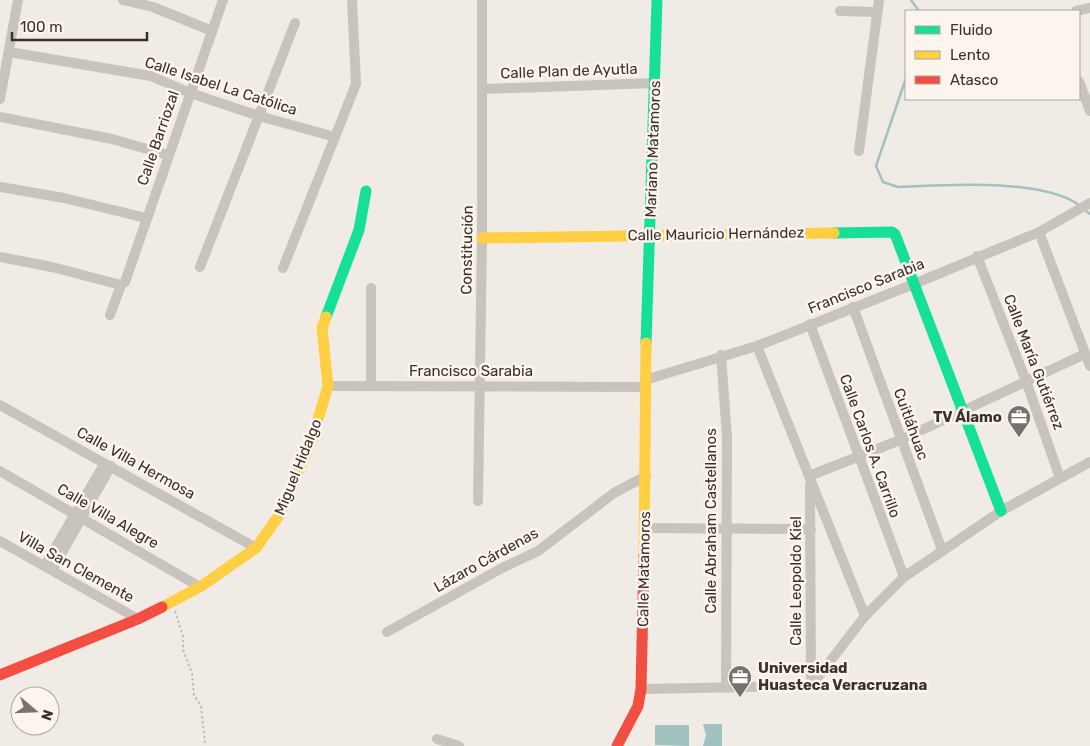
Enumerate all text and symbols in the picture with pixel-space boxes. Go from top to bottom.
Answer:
scale bar [12,10,148,42]
legend [905,10,1080,100]
text: 100 m [20,18,62,36]
text: Fluido [950,21,993,39]
text: Lento [950,46,990,64]
street label: Calle Isabel La Católica [143,53,299,119]
street label: Calle Plan de Ayutla [500,60,638,82]
text: Atasco [950,71,998,89]
street label: Mariano Matamoros [642,80,664,218]
street label: Calle Barriozal [133,88,183,188]
street label: Constitución [457,205,477,295]
street label: Calle Mauricio Hernández [628,223,805,245]
street label: Francisco Sarabia [805,254,927,318]
street label: Calle María Gutiérrez [1000,292,1068,433]
street label: Francisco Sarabia [409,362,533,380]
street label: Calle Carlos A. Carrillo [836,372,904,520]
street label: Cuitláhuac [890,386,932,462]
office icon: TV Álamo [1006,404,1032,438]
place label: TV Álamo [933,408,1002,426]
street label: Miguel Hidalgo [271,416,325,518]
street label: Calle Villa Hermosa [74,423,198,503]
street label: Calle Abraham Castellanos [702,428,720,614]
street label: Calle Villa Alegre [54,480,162,552]
street label: Calle Matamoros [634,511,654,627]
street label: Calle Leopoldo Kiel [787,516,805,646]
street label: Lázaro Cárdenas [431,524,542,596]
street label: Villa San Clemente [15,528,137,606]
place label: Universidad Huasteca Veracruzana [758,659,927,694]
office icon: Universidad Huasteca Veracruzana [727,664,753,698]
north arrow [10,686,60,736]
text: N [37,708,56,723]

